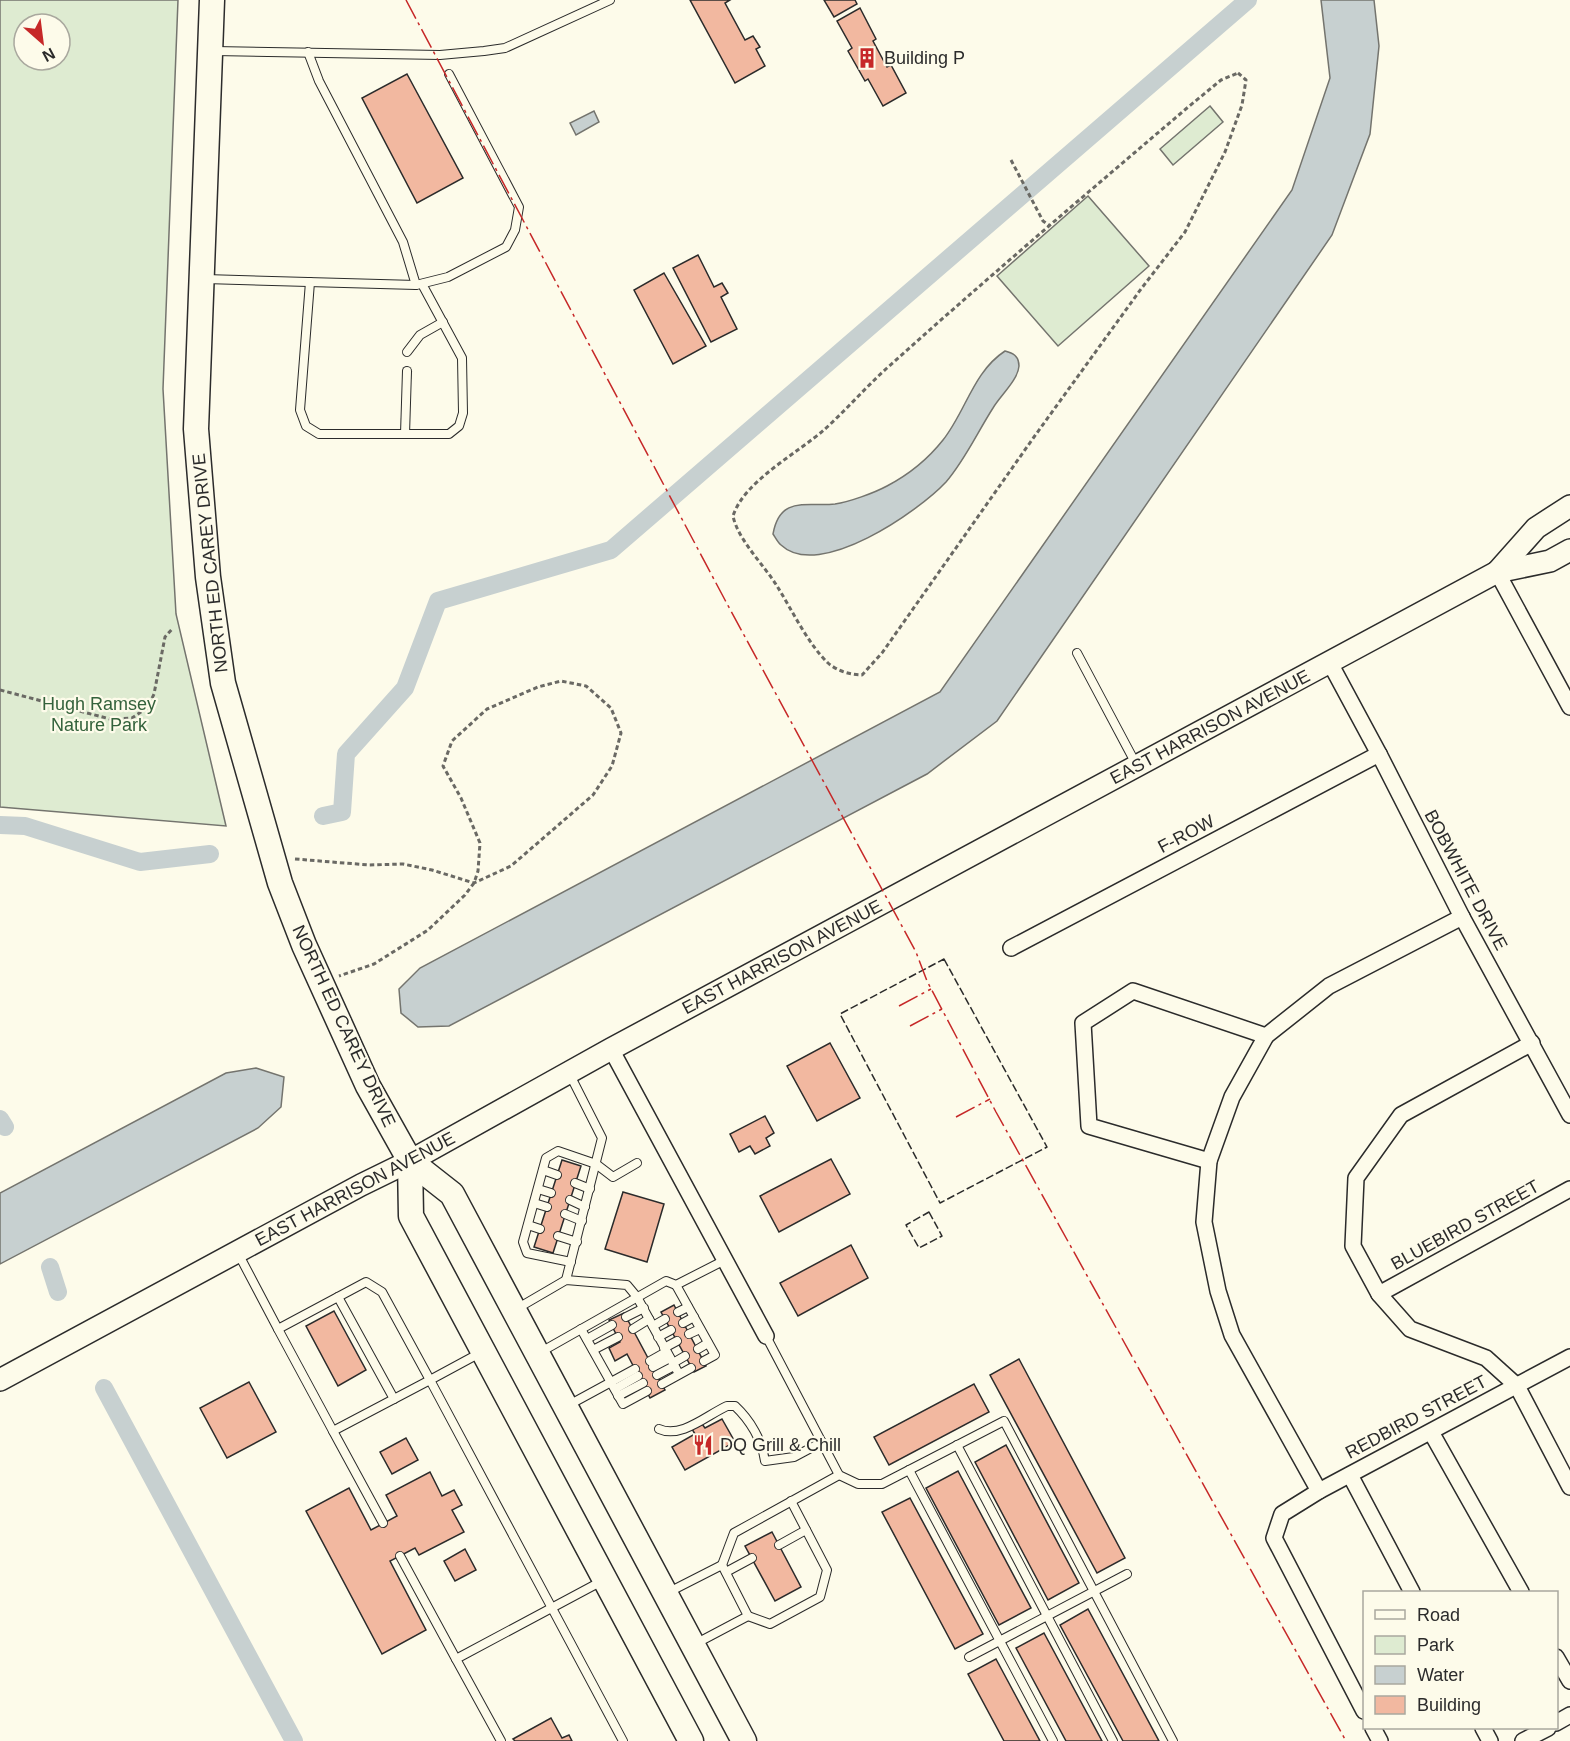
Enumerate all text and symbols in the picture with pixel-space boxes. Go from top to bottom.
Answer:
north arrow [12,12,72,72]
text: N [40,45,58,65]
building icon: Building P [855,46,879,70]
place label: Building P [884,48,965,68]
street label: NORTH ED CAREY DRIVE [189,452,231,674]
street label: EAST HARRISON AVENUE [1107,666,1313,788]
park label: Hugh Ramsey Nature Park [42,694,156,735]
street label: BOBWHITE DRIVE [1421,806,1511,954]
street label: F-ROW [1154,811,1218,857]
street label: EAST HARRISON AVENUE [679,896,885,1018]
street label: NORTH ED CAREY DRIVE [288,922,400,1130]
street label: EAST HARRISON AVENUE [252,1128,458,1250]
street label: BLUEBIRD STREET [1388,1176,1542,1274]
street label: REDBIRD STREET [1342,1371,1490,1463]
restaurant icon: DQ Grill & Chill [691,1433,715,1457]
place label: DQ Grill & Chill [720,1435,841,1455]
legend [1363,1591,1558,1729]
text: Road [1417,1605,1460,1625]
text: Park [1417,1635,1455,1655]
text: Water [1417,1665,1464,1685]
text: Building [1417,1695,1481,1715]

